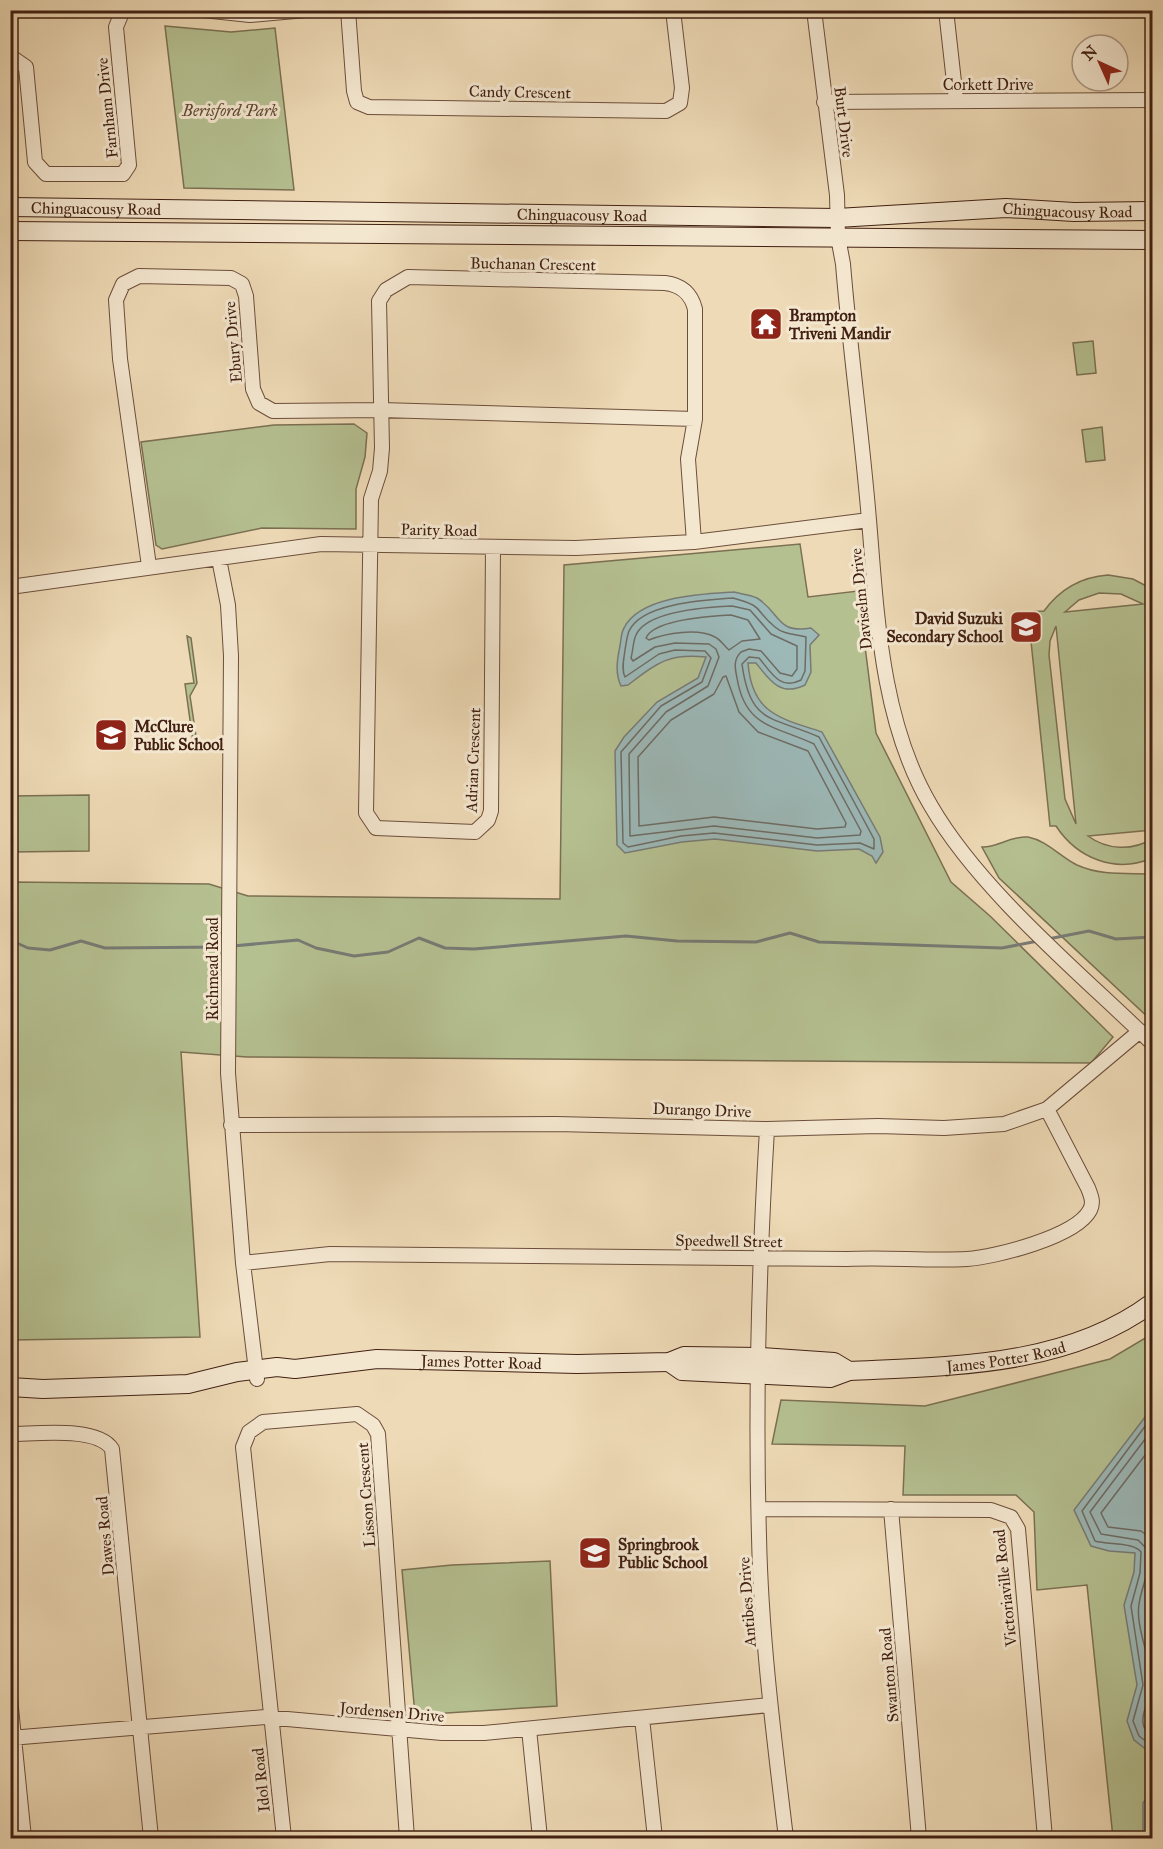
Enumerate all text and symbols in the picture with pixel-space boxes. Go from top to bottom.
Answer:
north arrow [1070,33,1130,93]
text: N [1078,41,1102,64]
street label: Farnham Drive [92,56,122,159]
street label: Corkett Drive [943,75,1034,94]
street label: Candy Crescent [469,82,572,102]
street label: Burt Drive [830,86,858,159]
park label: Berisford Park [181,101,278,120]
street label: Chinguacousy Road [31,198,161,219]
street label: Chinguacousy Road [1002,198,1133,222]
street label: Chinguacousy Road [517,204,647,225]
street label: Buchanan Crescent [470,253,596,275]
street label: Ebury Drive [220,300,246,383]
temple icon: Brampton Triveni Mandir [748,306,784,342]
place label: Brampton Triveni Mandir [788,306,892,343]
street label: Parity Road [401,520,477,540]
street label: Daviselm Drive [846,547,876,651]
place label: David Suzuki Secondary School [886,609,1004,647]
school or university icon: David Suzuki Secondary School [1008,609,1044,645]
street label: Adrian Crescent [462,707,484,814]
school or university icon: McClure Public School [93,717,129,753]
place label: McClure Public School [134,717,224,754]
street label: Richmead Road [203,917,222,1021]
street label: Durango Drive [652,1099,752,1122]
street label: Speedwell Street [675,1231,783,1251]
street label: James Potter Road [944,1337,1068,1377]
street label: James Potter Road [419,1351,542,1373]
street label: Lisson Crescent [353,1442,379,1548]
street label: Dawes Road [92,1495,118,1577]
street label: Victoriaville Road [989,1528,1021,1649]
school or university icon: Springbrook Public School [577,1535,613,1571]
place label: Springbrook Public School [618,1535,708,1572]
street label: Antibes Drive [734,1556,760,1649]
street label: Swanton Road [875,1627,903,1723]
street label: Jordensen Drive [337,1698,446,1727]
street label: Idol Road [248,1747,274,1813]

